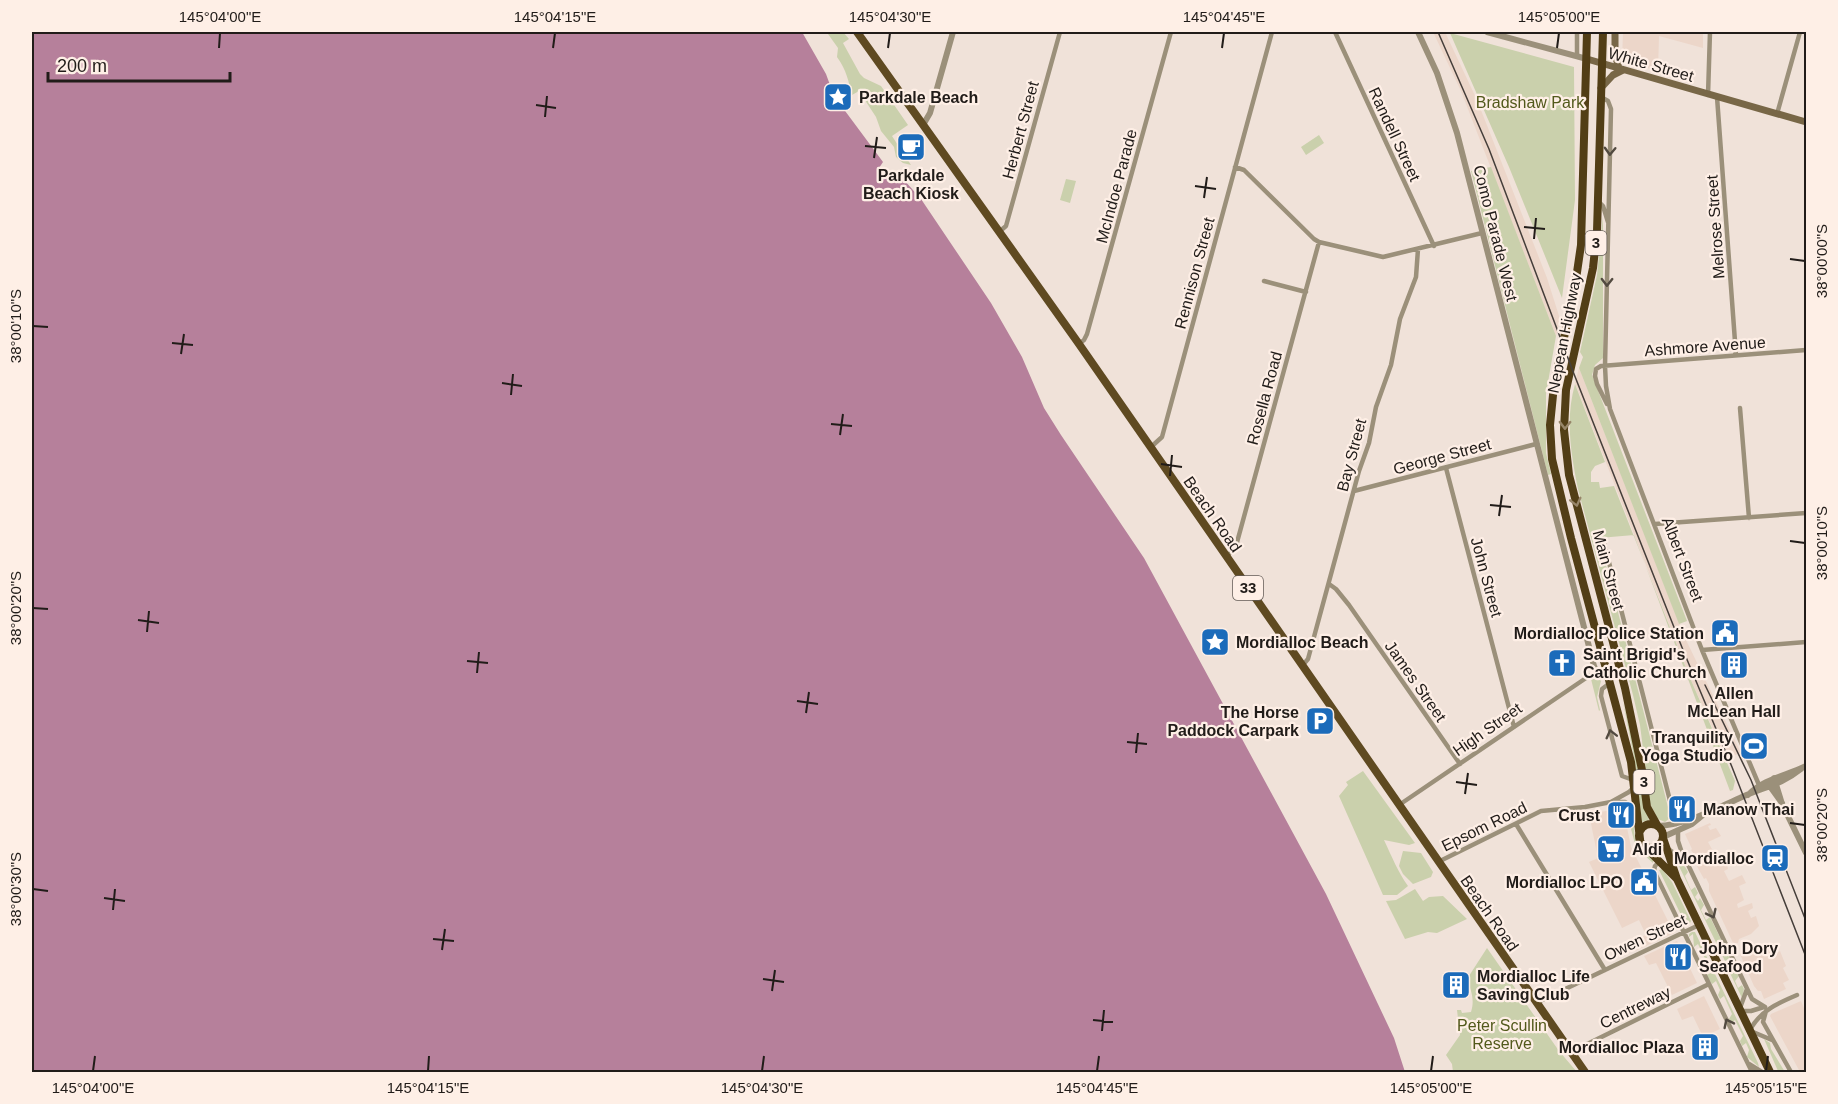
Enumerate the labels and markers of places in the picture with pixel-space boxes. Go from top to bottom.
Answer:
place icon: Parkdale Beach [822,81,854,113]
place label: Parkdale Beach [859,89,978,106]
cafe icon: Parkdale Beach Kiosk [895,131,927,163]
place label: Parkdale Beach Kiosk [863,167,959,202]
public building icon: Mordialloc Police Station [1709,617,1741,649]
place label: Mordialloc Police Station [1514,625,1704,642]
place icon: Mordialloc Beach [1199,626,1231,658]
place label: Mordialloc Beach [1236,634,1368,651]
place label: Saint Brigid's Catholic Church [1583,646,1707,681]
church icon: Saint Brigid's Catholic Church [1546,647,1578,679]
building icon: Allen McLean Hall [1718,649,1750,681]
place label: Allen McLean Hall [1687,685,1781,720]
place label: The Horse Paddock Carpark [1167,704,1299,739]
parking icon: The Horse Paddock Carpark [1304,705,1336,737]
place label: Tranquility Yoga Studio [1641,729,1733,764]
sports icon: Tranquility Yoga Studio [1738,730,1770,762]
restaurant icon: Manow Thai [1666,793,1698,825]
restaurant icon: Crust [1605,799,1637,831]
place label: Manow Thai [1703,801,1795,818]
place label: Crust [1558,807,1601,824]
supermarket icon: Aldi [1595,833,1627,865]
place label: Aldi [1632,841,1662,858]
station icon: Mordialloc [1759,842,1791,874]
place label: Mordialloc [1674,850,1754,867]
public building icon: Mordialloc LPO [1628,866,1660,898]
place label: Mordialloc LPO [1506,874,1623,891]
place label: John Dory Seafood [1699,940,1778,975]
restaurant icon: John Dory Seafood [1662,941,1694,973]
place label: Mordialloc Life Saving Club [1477,968,1590,1003]
building icon: Mordialloc Life Saving Club [1440,969,1472,1001]
building icon: Mordialloc Plaza [1689,1031,1721,1063]
place label: Mordialloc Plaza [1559,1039,1684,1056]

